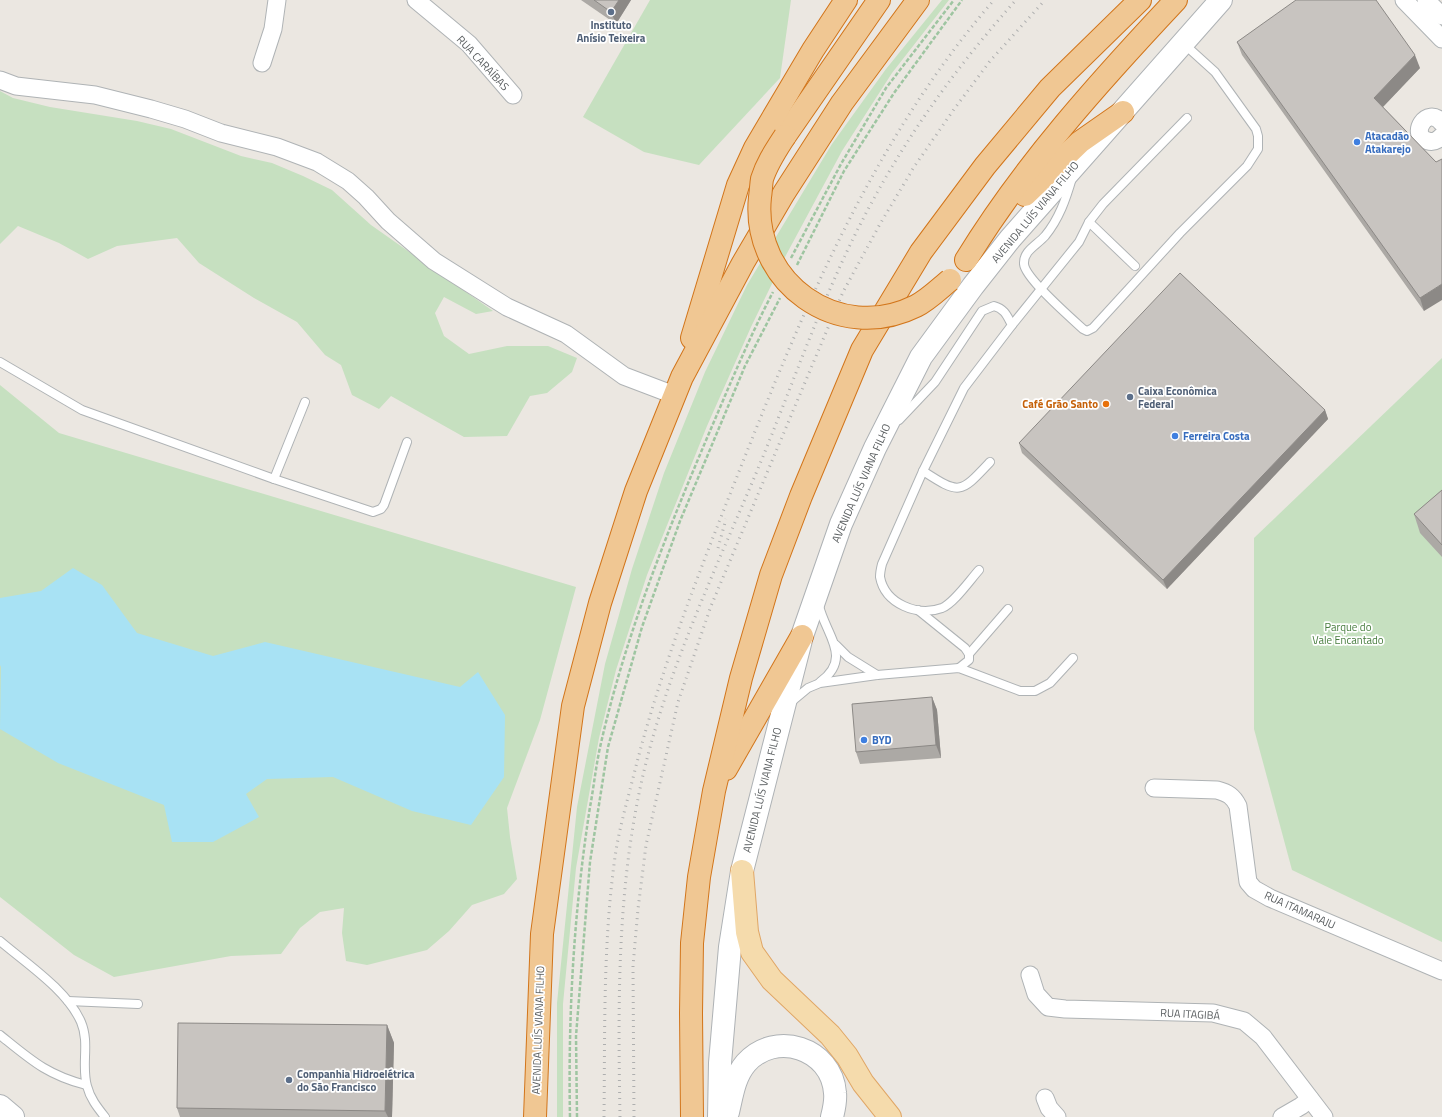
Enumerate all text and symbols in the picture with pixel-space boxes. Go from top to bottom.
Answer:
marker: Instituto Anísio Teixeira [606,7,616,17]
place label: Instituto Anísio Teixeira [577,17,646,46]
street label: RUA CARAÍBAS [453,32,513,94]
place label: Atacadão Atakarejo [1365,128,1411,157]
marker: Atacadão Atakarejo [1352,137,1362,147]
street label: AVENIDA LUÍS VIANA FILHO [988,158,1082,266]
place label: Caixa Econômica Federal [1138,383,1217,412]
marker: Caixa Econômica Federal [1125,392,1135,402]
place label: Café Grão Santo [1022,396,1098,412]
marker: Café Grão Santo [1101,399,1111,409]
street label: AVENIDA LUÍS VIANA FILHO [828,421,894,545]
place label: Ferreira Costa [1183,428,1250,444]
marker: Ferreira Costa [1170,431,1180,441]
park label: Parque do Vale Encantado [1312,619,1384,648]
street label: AVENIDA LUÍS VIANA FILHO [739,726,785,854]
place label: BYD [872,732,892,748]
marker: BYD [859,735,869,745]
street label: RUA ITAMARAJU [1262,887,1338,933]
street label: AVENIDA LUÍS VIANA FILHO [528,965,548,1095]
street label: RUA ITAGIBÁ [1160,1004,1221,1024]
place label: Companhia Hidroelétrica do São Francisco [297,1066,415,1095]
marker: Companhia Hidroelétrica do São Francisco [284,1075,294,1085]

